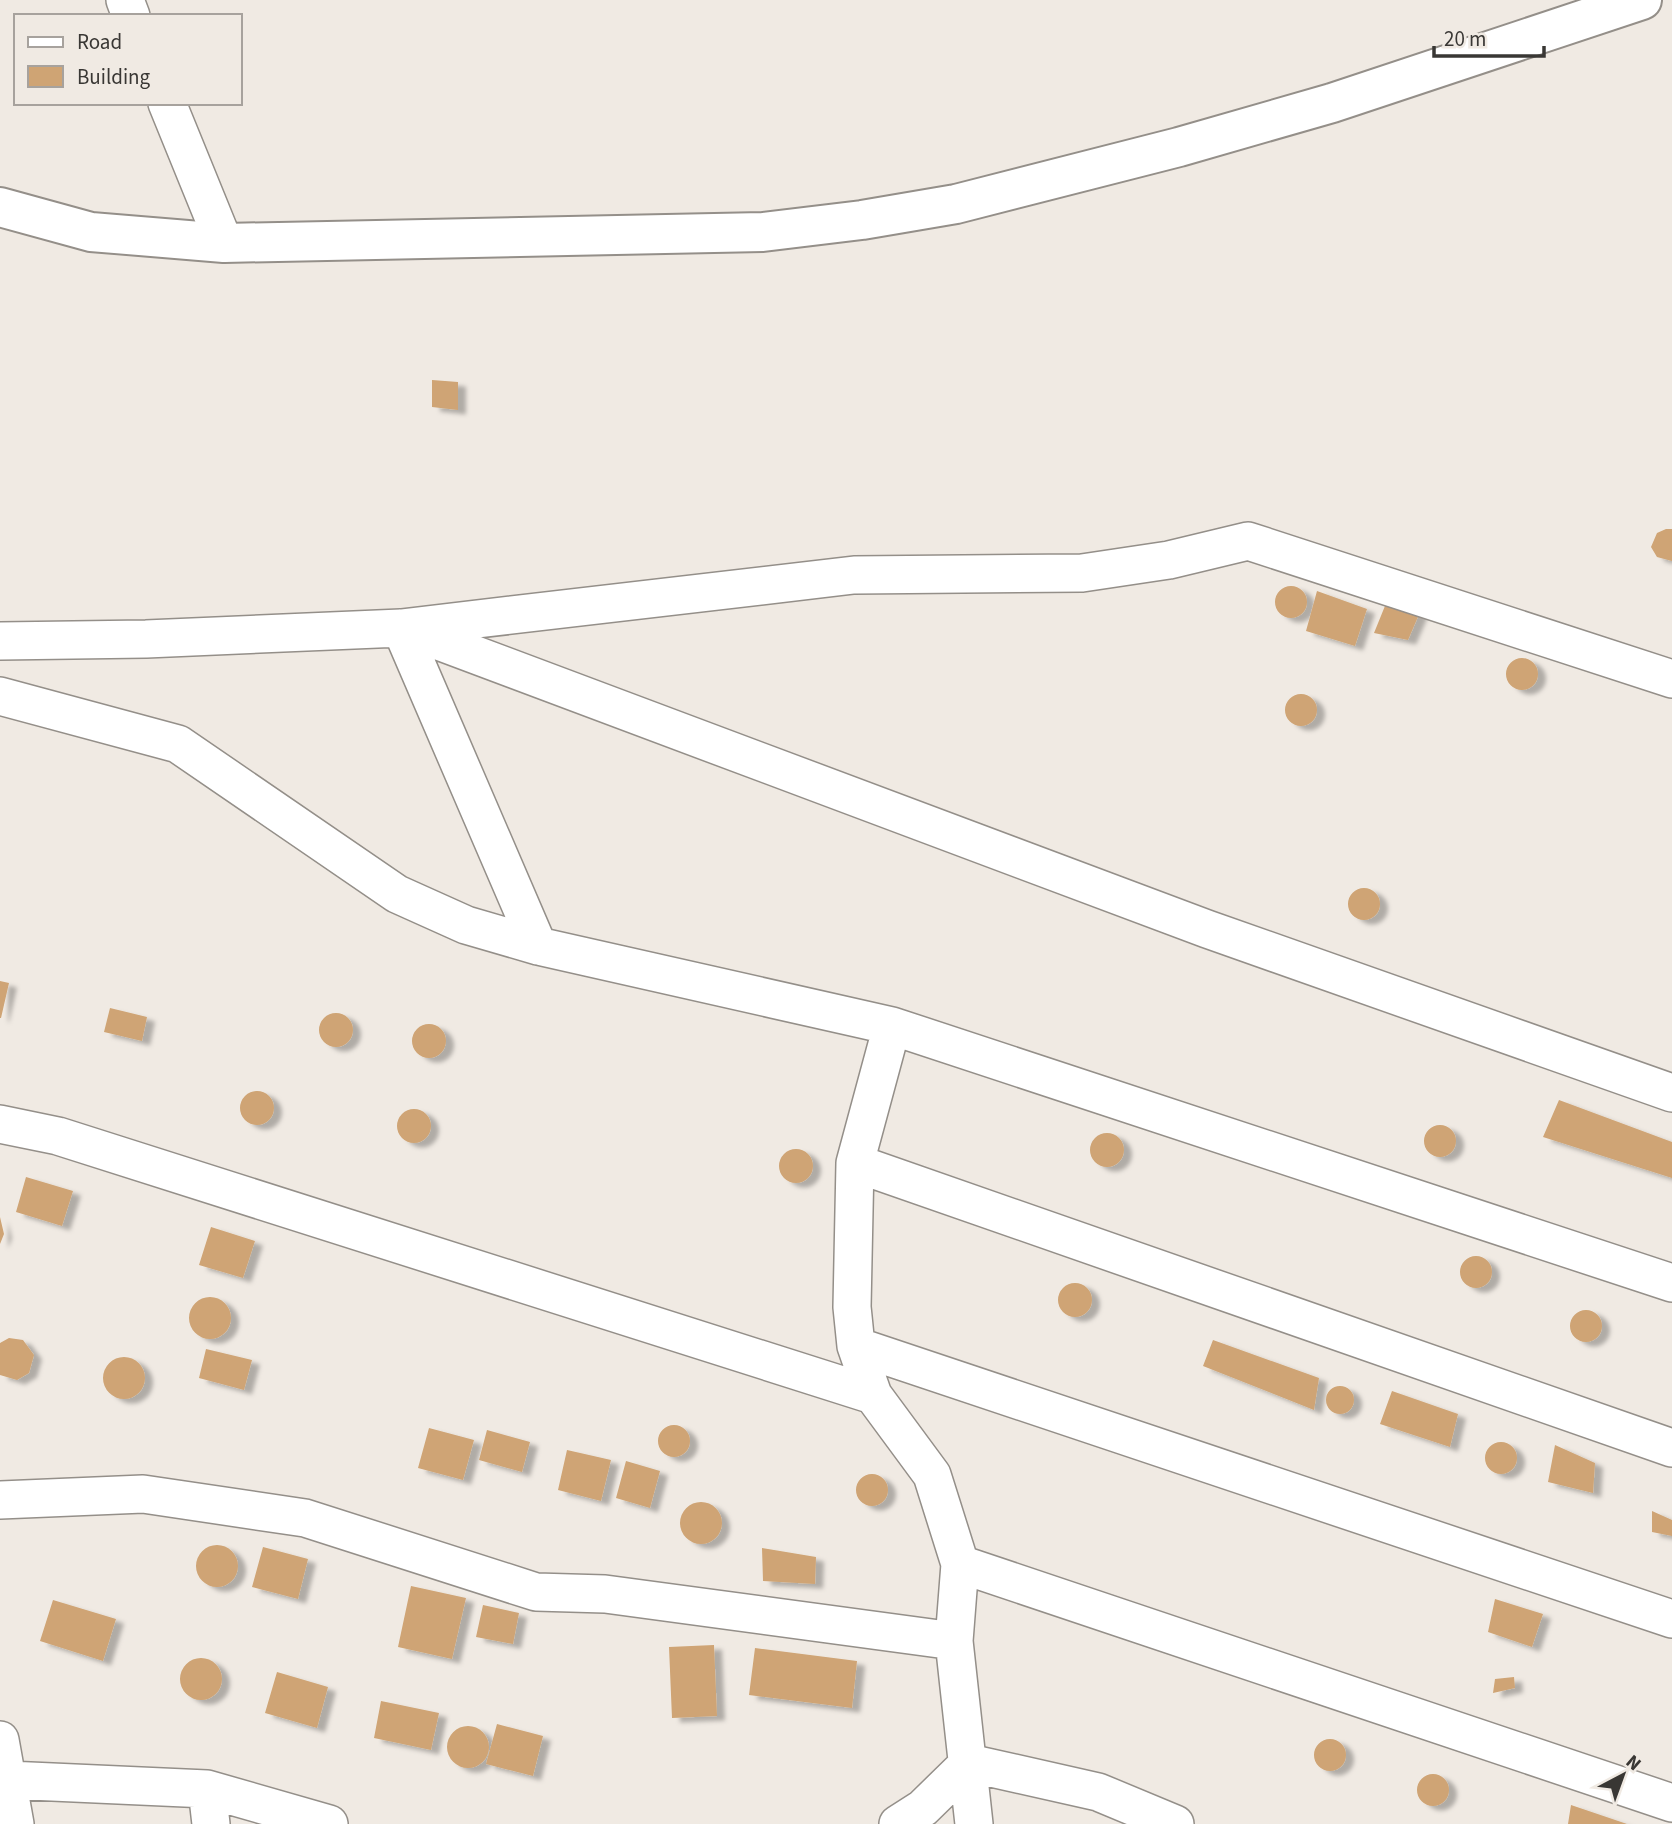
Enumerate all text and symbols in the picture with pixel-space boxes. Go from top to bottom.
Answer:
legend [14,14,242,105]
scale bar [1434,14,1544,58]
text: 20 m [1444,24,1486,54]
text: Road [77,27,122,57]
text: Building [77,62,151,92]
north arrow [1588,1740,1658,1810]
text: N [1620,1749,1647,1778]

